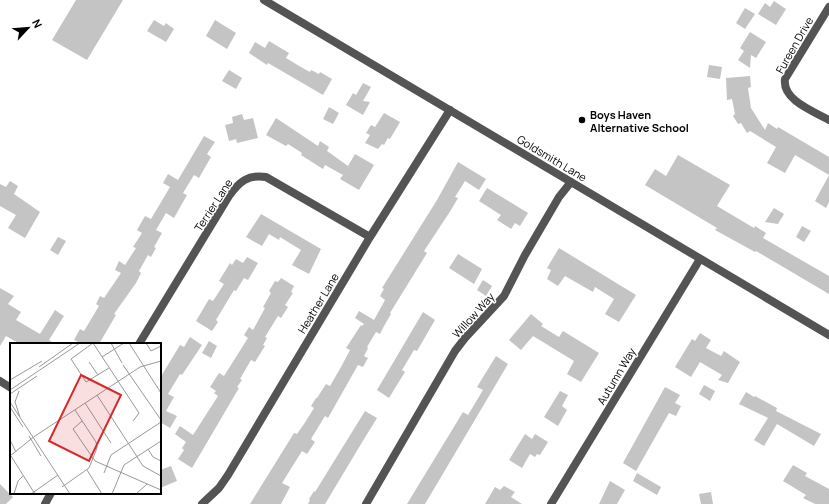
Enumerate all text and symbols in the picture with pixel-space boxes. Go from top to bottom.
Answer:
north arrow [8,8,48,48]
street label: Fureen Drive [772,13,817,76]
text: N [29,17,46,30]
place label: Boys Haven Alternative School [590,107,689,135]
marker: Boys Haven Alternative School [577,115,587,125]
street label: Goldsmith Lane [514,131,590,185]
street label: Terrier Lane [190,175,236,234]
street label: Heather Lane [294,269,342,336]
street label: Willow Way [449,289,497,341]
inset map [10,343,161,494]
street label: Autumn Way [593,345,639,407]

